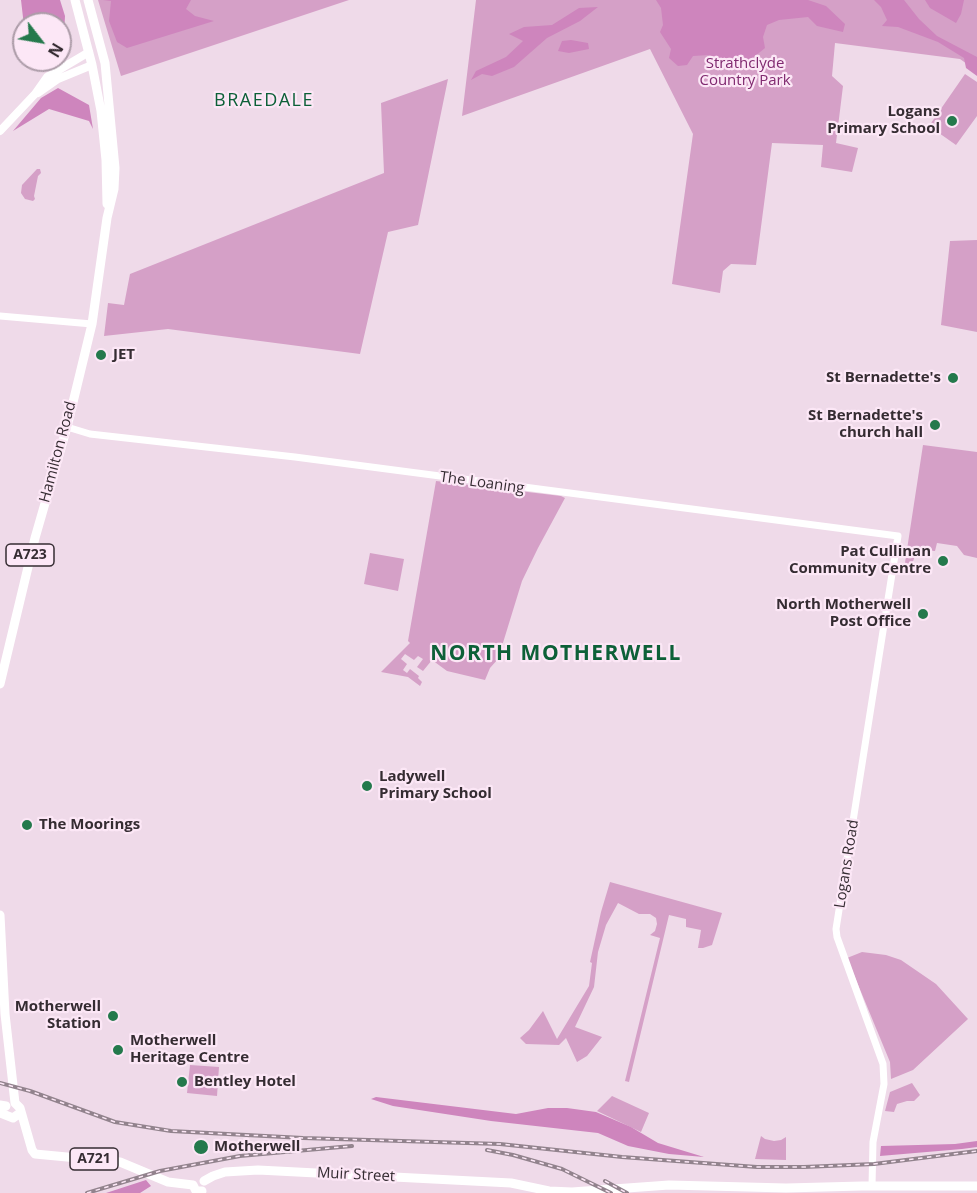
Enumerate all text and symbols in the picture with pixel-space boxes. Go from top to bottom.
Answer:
north arrow [12,12,72,72]
text: N [43,39,68,61]
park label: Strathclyde Country Park [699,55,791,90]
district label: BRAEDALE [214,90,314,112]
place label: Logans Primary School [827,103,940,138]
marker: Logans Primary School [945,114,959,128]
place label: JET [113,346,135,364]
marker: JET [94,348,108,362]
place label: St Bernadette's [826,369,941,387]
marker: St Bernadette's [946,371,960,385]
street label: Hamilton Road [36,399,80,505]
place label: St Bernadette's church hall [808,407,923,442]
marker: St Bernadette's church hall [928,418,942,432]
street label: The Loaning [439,468,525,498]
place label: Pat Cullinan Community Centre [789,543,931,578]
road number: A723 [6,544,54,566]
marker: Pat Cullinan Community Centre [936,554,950,568]
place label: North Motherwell Post Office [776,596,911,631]
marker: North Motherwell Post Office [916,607,930,621]
district label: NORTH MOTHERWELL [430,641,682,667]
place label: Ladywell Primary School [379,768,492,803]
marker: Ladywell Primary School [360,779,374,793]
place label: The Moorings [39,816,140,834]
marker: The Moorings [20,818,34,832]
street label: Logans Road [831,818,863,910]
place label: Motherwell Station [15,998,101,1033]
marker: Motherwell Station [106,1009,120,1023]
place label: Motherwell Heritage Centre [130,1032,249,1067]
marker: Motherwell Heritage Centre [111,1043,125,1057]
place label: Bentley Hotel [194,1073,296,1091]
marker: Bentley Hotel [175,1075,189,1089]
marker: Motherwell [192,1138,210,1156]
place label: Motherwell [214,1138,300,1156]
road number: A721 [70,1148,118,1170]
street label: Muir Street [316,1164,396,1186]

